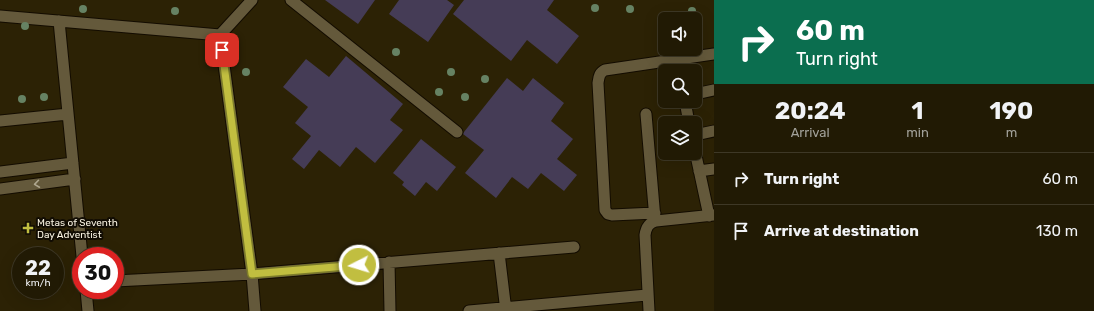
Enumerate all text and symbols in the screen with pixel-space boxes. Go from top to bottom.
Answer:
map controls [658,12,702,160]
button: sound [658,12,702,56]
text: 60 m [796,14,865,47]
icon: right [730,16,782,68]
pin [205,33,239,67]
icon: arrive [211,39,233,61]
text: Turn right [796,48,878,70]
button: search [658,64,702,108]
text: 20:24 [775,97,846,125]
text: 1 [912,97,924,125]
text: 190 [990,97,1033,125]
button: layers [658,116,702,160]
text: Arrival [791,125,830,140]
text: min [906,125,929,140]
text: m [1006,125,1017,140]
icon: right [730,168,752,190]
text: Turn right [764,170,839,188]
text: 60 m [1042,170,1078,188]
one-way arrow [34,180,40,189]
place label: Metas of Seventh Day Adventist [37,217,118,241]
icon: arrive [730,220,752,242]
marker: Metas of Seventh Day Adventist [22,222,34,234]
text: Arrive at destination [764,222,919,240]
text: 130 m [1036,222,1078,240]
position arrow [338,244,380,286]
speed limit sign: 30 [72,247,124,299]
text: 22 [25,256,51,280]
text: km/h [26,277,50,289]

